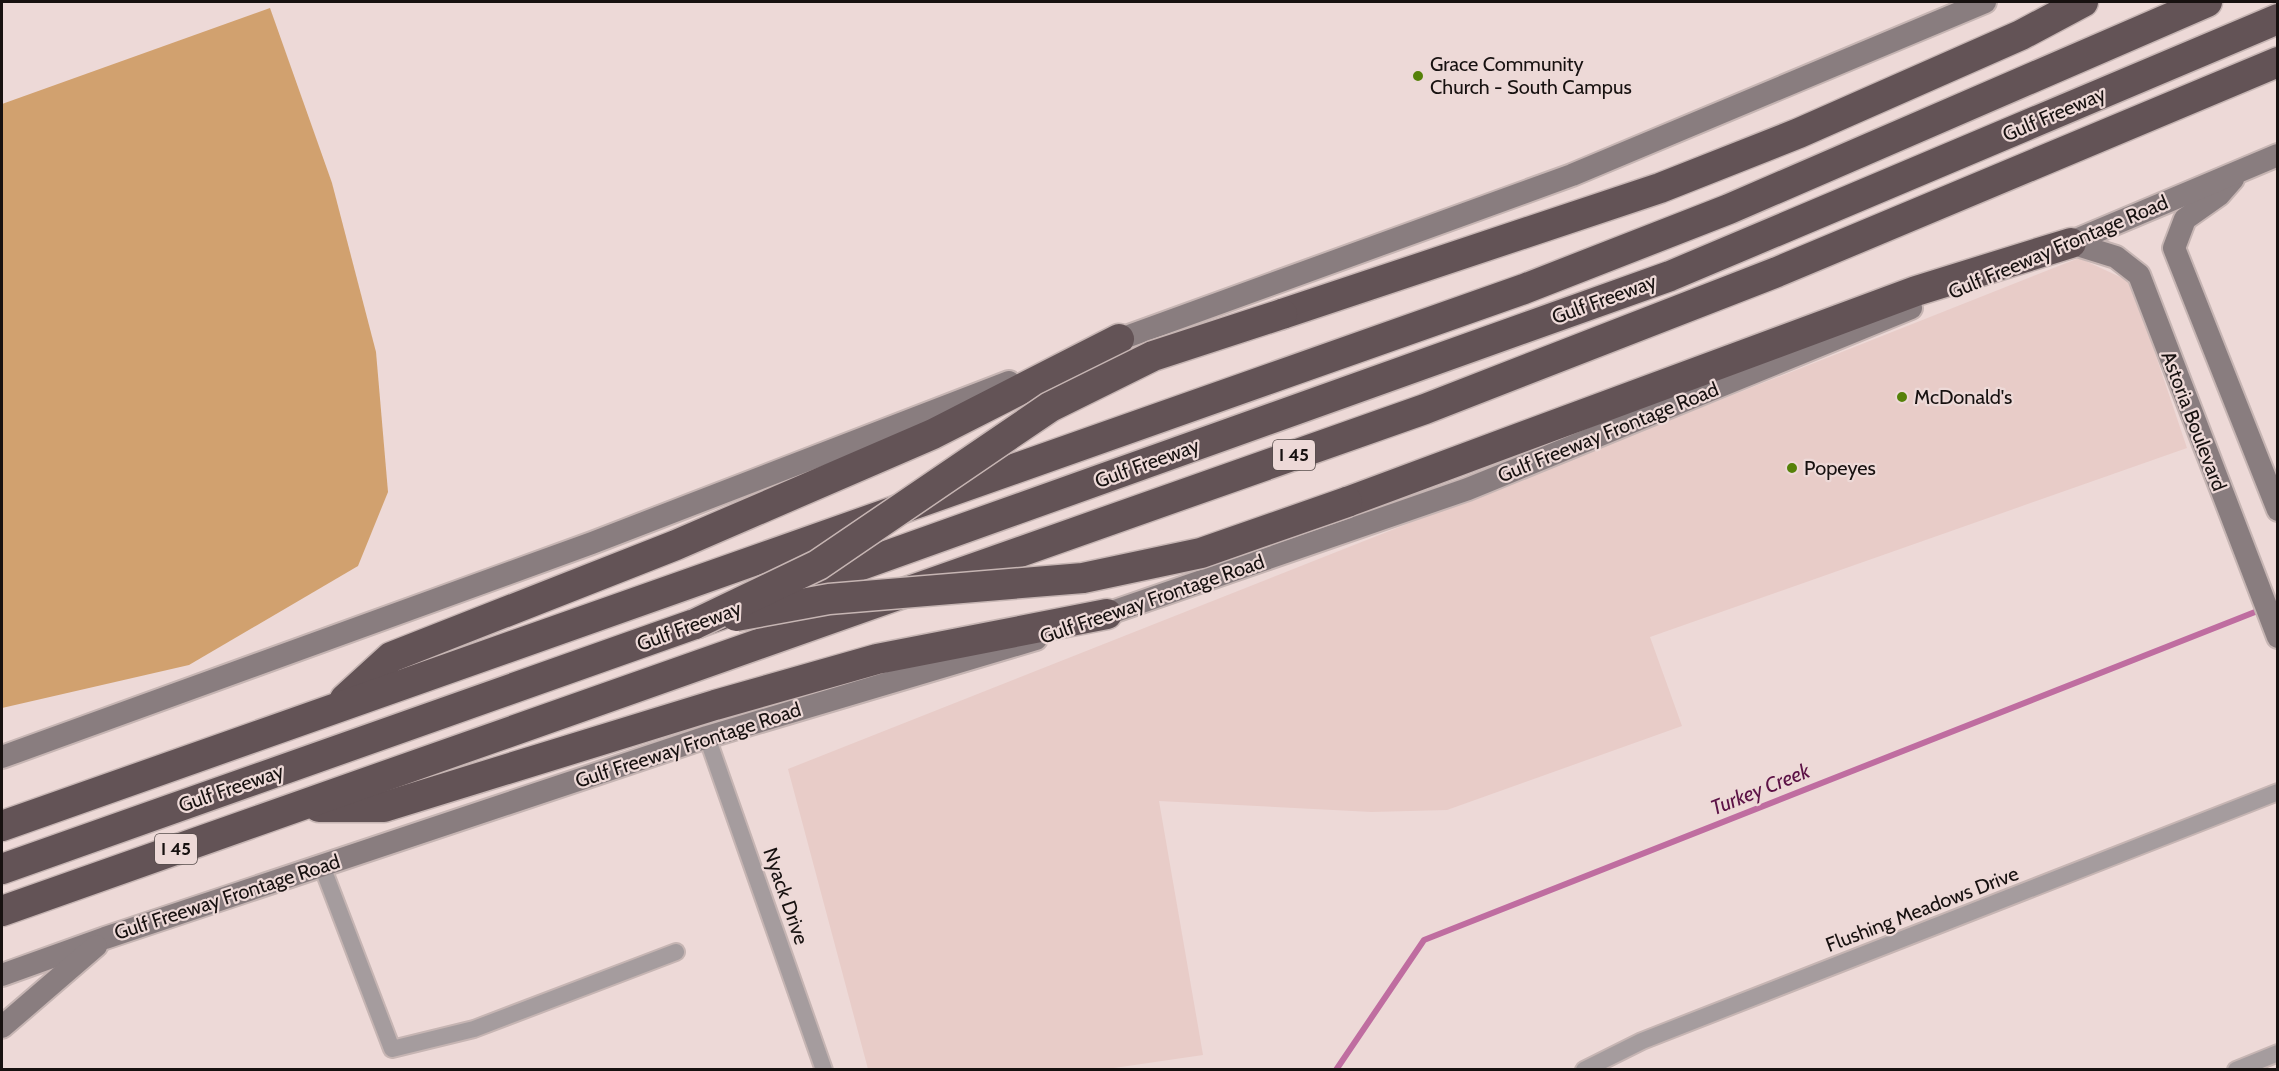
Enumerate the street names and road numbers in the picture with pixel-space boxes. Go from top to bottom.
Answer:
street label: Gulf Freeway [1999,82,2109,146]
street label: Gulf Freeway Frontage Road [1945,190,2171,304]
street label: Gulf Freeway [1548,269,1660,329]
street label: Astoria Boulevard [2156,348,2232,494]
street label: Gulf Freeway Frontage Road [1494,377,1722,487]
street label: Gulf Freeway [1091,433,1203,493]
road number: I 45 [1273,440,1315,470]
street label: Gulf Freeway Frontage Road [1037,549,1267,649]
street label: Gulf Freeway [633,596,745,656]
street label: Gulf Freeway Frontage Road [572,697,804,793]
street label: Gulf Freeway [175,759,287,817]
road number: I 45 [155,834,197,864]
street label: Nyack Drive [758,844,814,948]
street label: Gulf Freeway Frontage Road [111,849,343,945]
street label: Flushing Meadows Drive [1822,861,2022,957]

